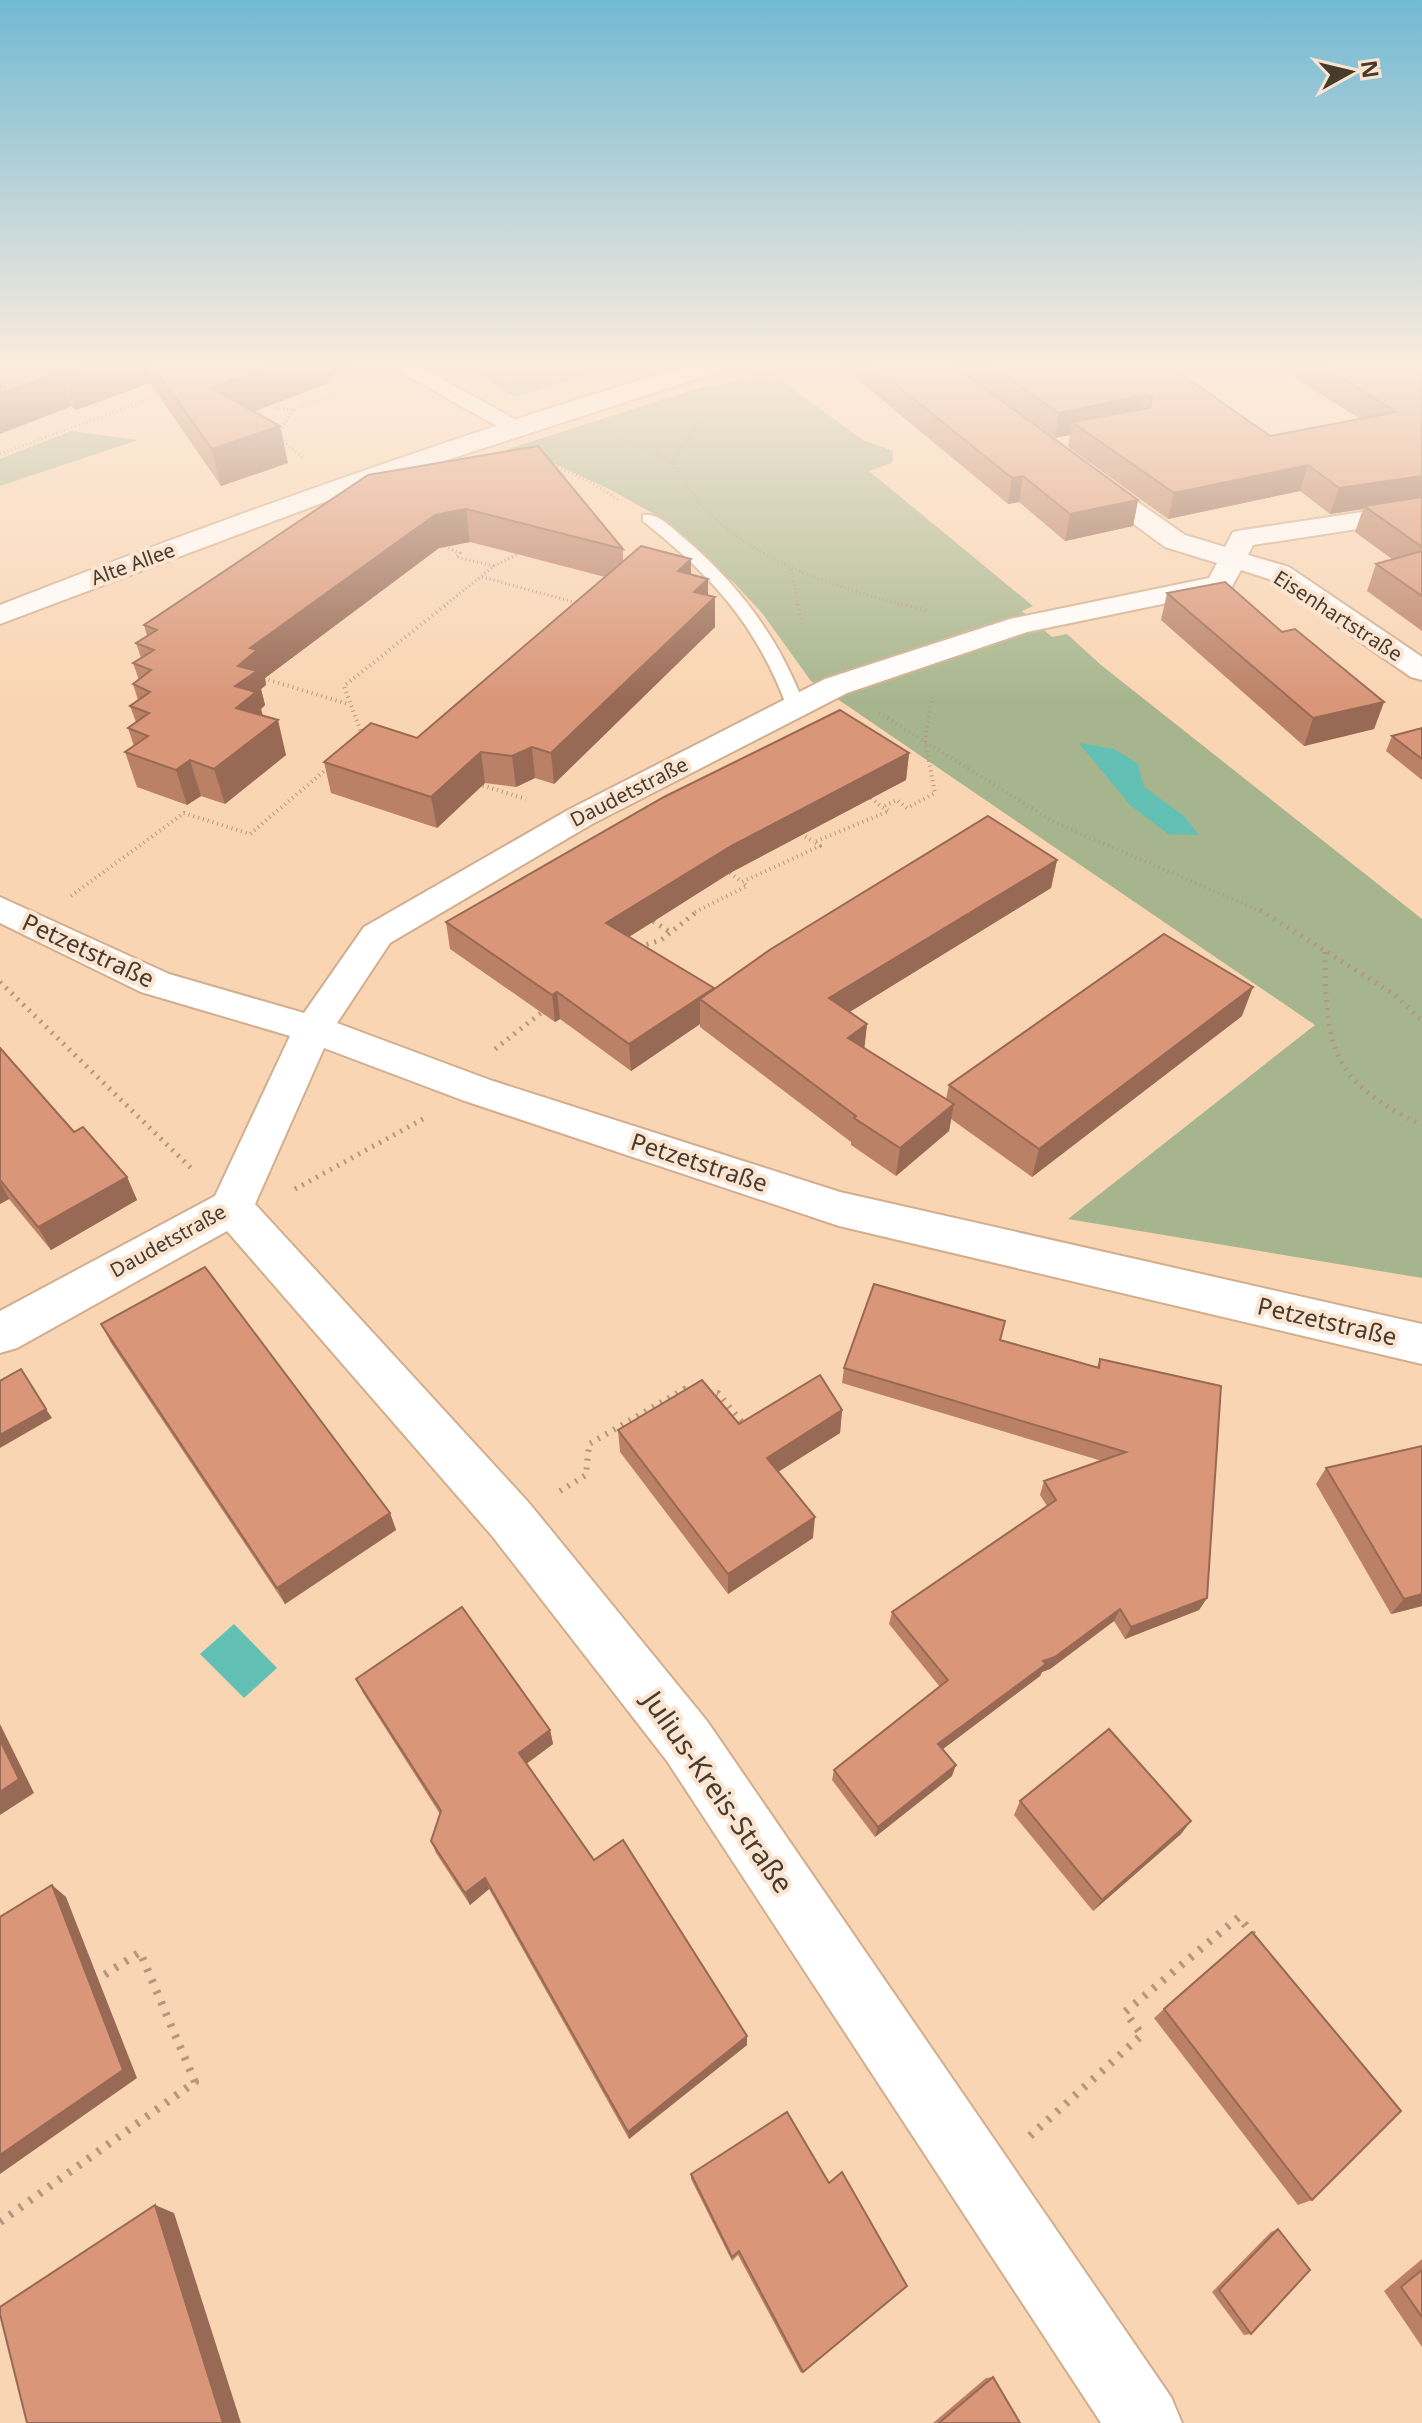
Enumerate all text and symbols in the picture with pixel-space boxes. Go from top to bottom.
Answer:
north arrow [1310,32,1390,112]
text: N [1355,58,1387,80]
street label: Alte Allee [87,536,178,591]
street label: Eisenhartstraße [1269,564,1408,667]
street label: Daudetstraße [565,750,692,833]
street label: Petzetstraße [17,905,160,995]
street label: Petzetstraße [627,1124,772,1199]
street label: Daudetstraße [105,1198,231,1284]
street label: Petzetstraße [1254,1288,1400,1353]
street label: Julius-Kreis-Straße [633,1680,803,1900]

